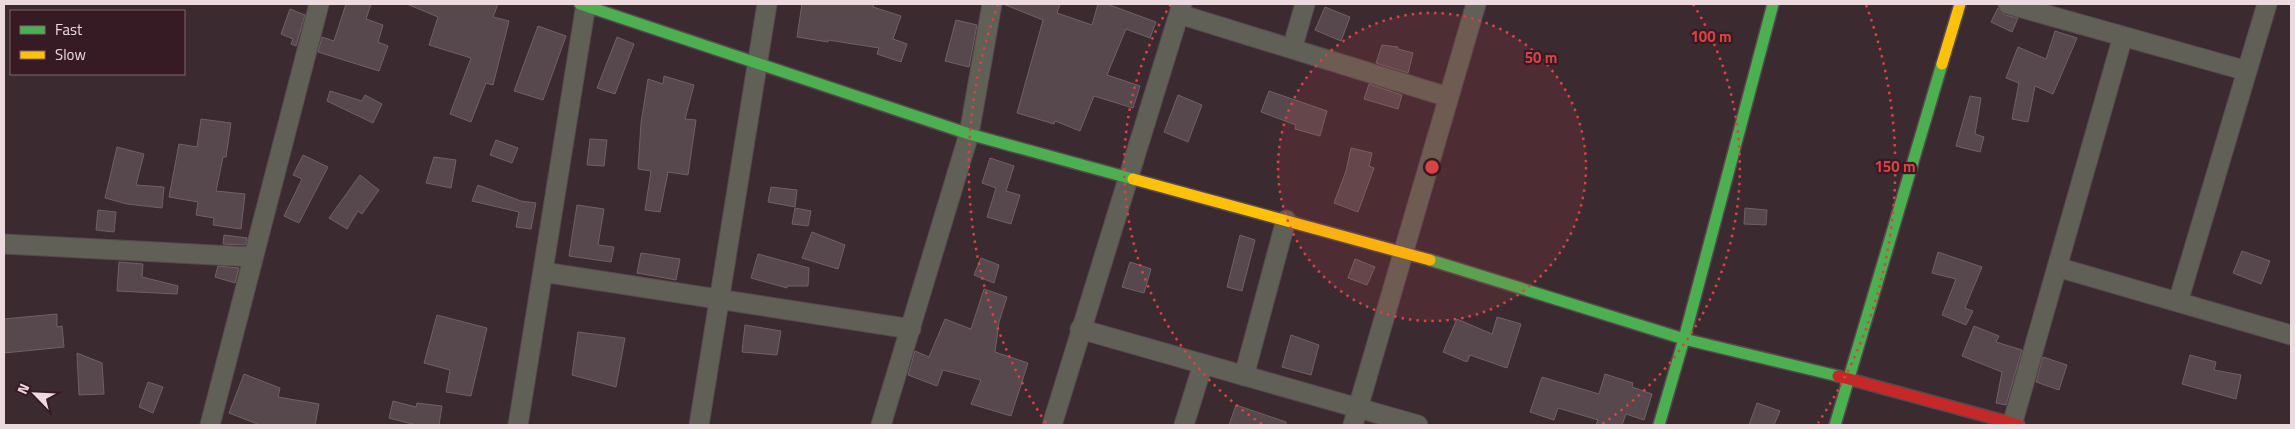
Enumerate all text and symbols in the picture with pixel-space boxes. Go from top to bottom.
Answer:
legend [10,10,185,75]
text: Fast [55,18,83,41]
text: 100 m [1690,25,1732,48]
text: Slow [55,43,86,66]
text: 50 m [1525,46,1557,69]
text: 150 m [1874,155,1916,178]
centre of rings [1423,158,1441,176]
north arrow [10,369,60,419]
text: N [11,380,34,397]

